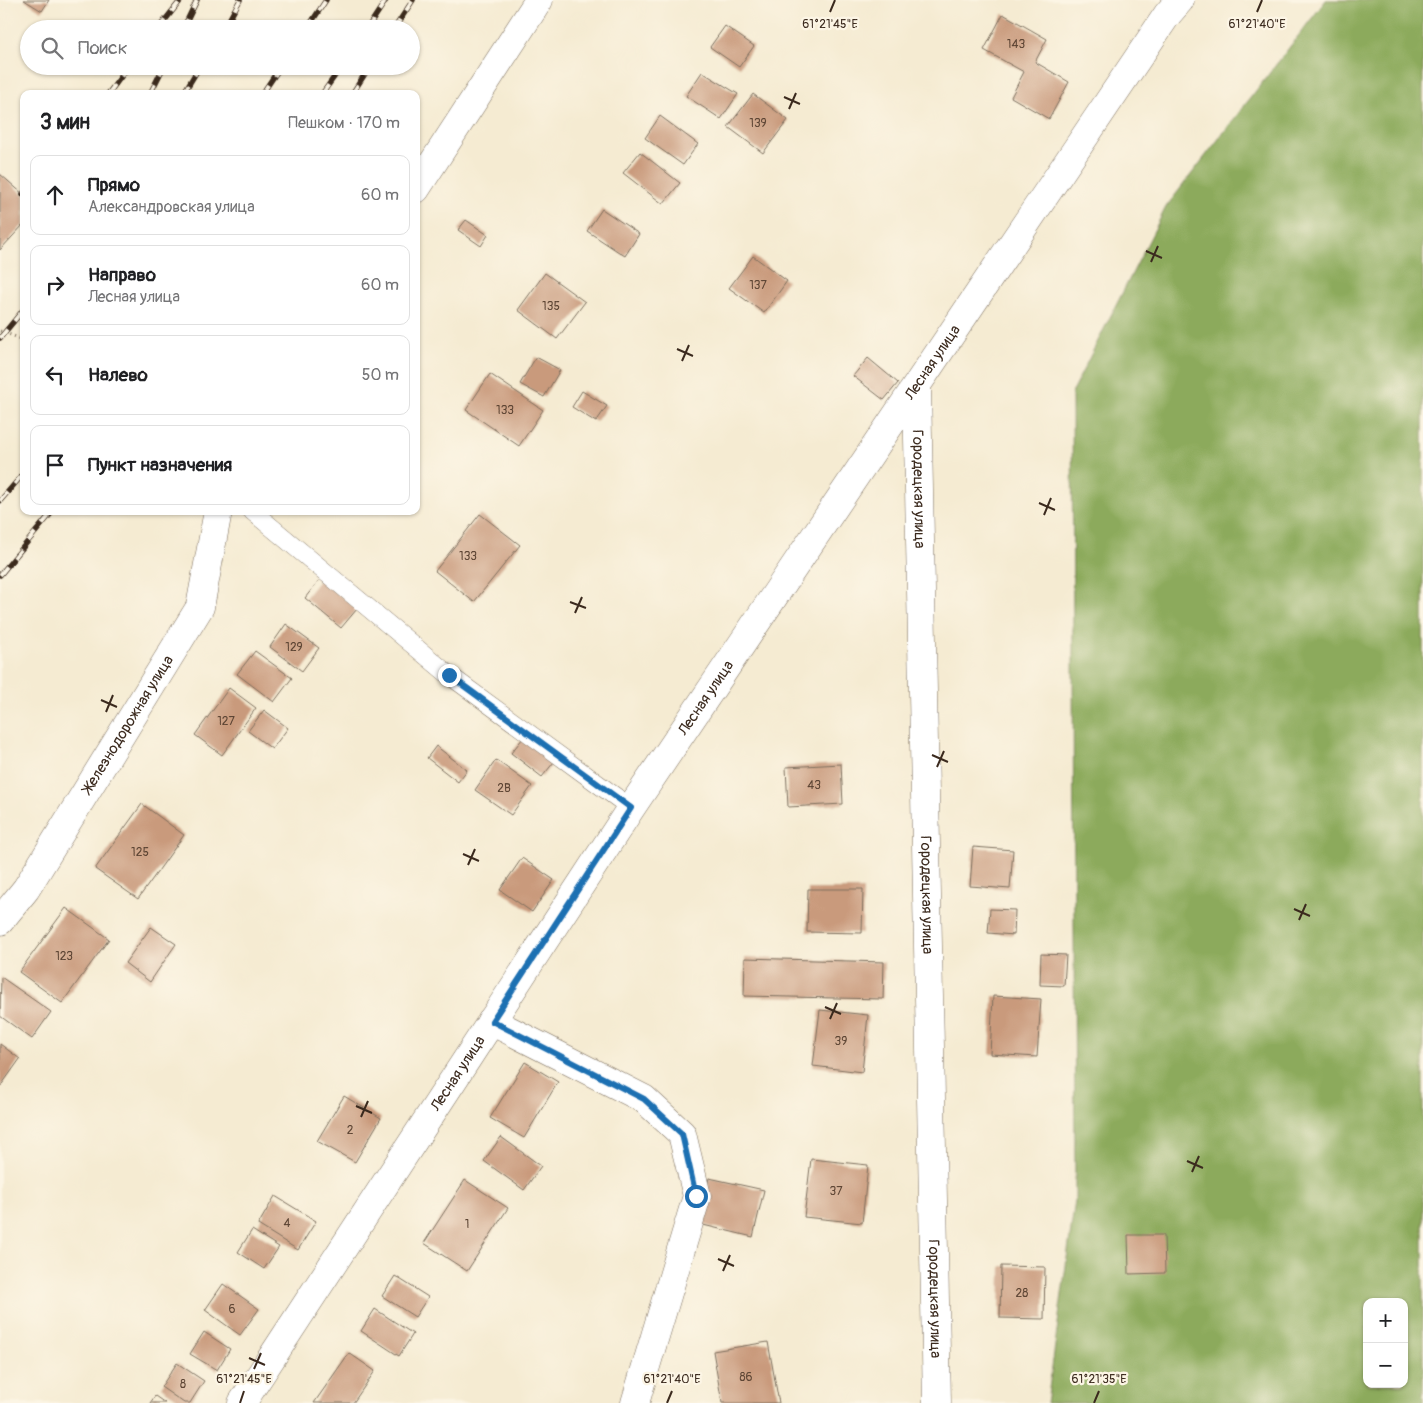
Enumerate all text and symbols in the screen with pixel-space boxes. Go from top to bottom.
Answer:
text: 61°21'45"E [802,17,858,32]
text: 61°21'40"E [1229,17,1285,32]
search box [20,20,420,75]
icon: search [38,34,66,62]
text: Поиск [78,36,128,60]
house number: 143 [1007,37,1025,52]
text: 3 мин [40,109,90,136]
text: Пешком · 170 m [288,113,400,133]
house number: 139 [749,116,767,131]
text: Прямо [88,173,140,197]
icon: ahead [41,181,69,209]
text: 60 m [361,185,399,205]
text: Александровская улица [88,197,255,217]
text: Направо [88,263,156,287]
icon: right [41,271,69,299]
text: 60 m [361,275,399,295]
house number: 137 [749,278,768,293]
text: Лесная улица [88,287,180,307]
house number: 135 [542,299,560,314]
street label: Лесная улица [900,321,965,404]
icon: left [41,361,69,389]
text: Налево [88,363,148,387]
text: 50 m [362,365,399,385]
house number: 133 [496,403,514,418]
street label: Городецкая улица [908,429,929,549]
icon: arrive [41,451,69,479]
text: Пункт назначения [88,453,232,477]
house number: 133 [459,549,477,564]
house number: 129 [285,640,303,655]
street label: Железнодорожная улица [77,652,178,799]
street label: Лесная улица [673,657,738,740]
route end [438,664,461,687]
house number: 127 [217,714,236,729]
house number: 43 [807,778,821,793]
house number: 2В [497,781,511,796]
street label: Городецкая улица [916,835,937,954]
house number: 125 [131,845,149,860]
house number: 123 [55,949,73,964]
street label: Лесная улица [426,1032,490,1116]
house number: 39 [835,1034,847,1049]
house number: 2 [347,1123,354,1138]
house number: 37 [829,1184,843,1199]
route start [685,1185,708,1208]
house number: 4 [284,1216,291,1231]
house number: 1 [465,1217,469,1232]
street label: Городецкая улица [924,1239,945,1358]
house number: 28 [1016,1286,1028,1301]
map controls [1363,1298,1408,1388]
button: + [1363,1298,1408,1343]
house number: 6 [229,1302,236,1317]
button: − [1363,1343,1408,1388]
house number: 86 [739,1370,753,1385]
text: 61°21'45"E [216,1372,272,1387]
text: 61°21'40"E [644,1372,700,1387]
text: 61°21'35"E [1071,1372,1127,1387]
house number: 8 [180,1377,186,1392]

